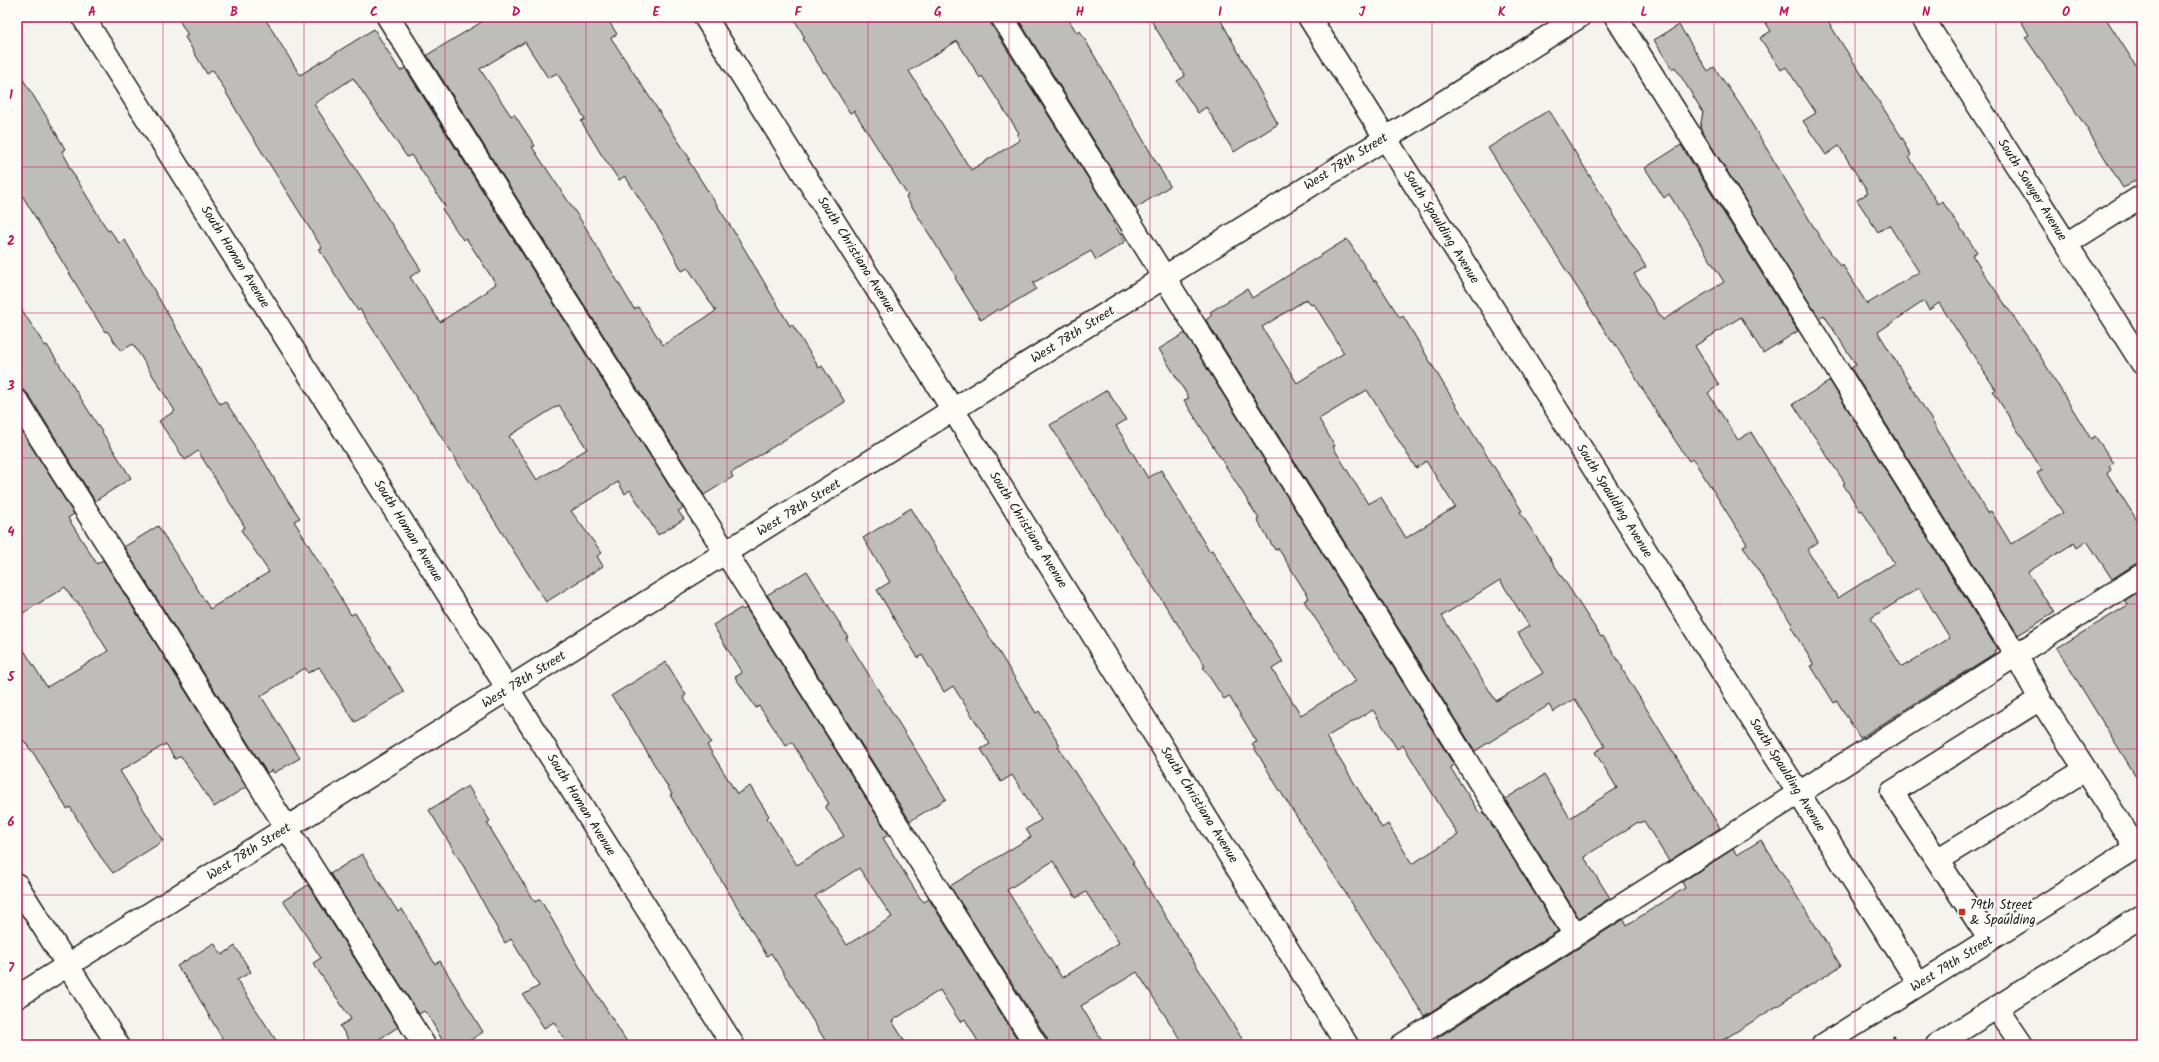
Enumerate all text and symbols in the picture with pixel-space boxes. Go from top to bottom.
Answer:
text: A [88,2,96,23]
text: B [230,2,238,23]
text: C [370,2,378,23]
text: D [512,2,521,23]
text: E [652,2,660,23]
text: F [794,2,802,23]
text: G [934,2,942,23]
text: H [1076,2,1085,23]
text: I [1218,2,1222,23]
text: J [1359,2,1366,23]
text: K [1498,2,1506,23]
text: L [1640,2,1648,23]
text: M [1779,2,1789,23]
text: N [1922,2,1931,23]
text: O [2062,2,2070,23]
text: 1 [9,85,13,106]
street label: West 78th Street [1300,127,1393,196]
street label: South Sawyer Avenue [1992,135,2072,246]
street label: South Spaulding Avenue [1397,166,1485,288]
street label: South Christiana Avenue [811,192,901,318]
street label: South Homan Avenue [195,202,275,313]
text: 2 [7,231,15,252]
street label: West 78th Street [1027,300,1120,369]
text: 3 [6,376,15,397]
street label: South Spaulding Avenue [1570,440,1658,562]
street label: South Christiana Avenue [983,467,1073,593]
street label: West 78th Street [753,473,846,542]
street label: South Homan Avenue [368,476,448,587]
text: 4 [7,522,15,543]
street label: West 78th Street [478,645,571,714]
text: 5 [7,667,16,688]
street label: South Spaulding Avenue [1743,714,1831,836]
street label: South Christiana Avenue [1154,742,1244,868]
street label: South Homan Avenue [541,750,621,861]
text: 6 [7,812,15,833]
street label: West 78th Street [203,817,296,886]
place label: 79th Street & Spaulding [1970,895,2036,931]
marker: 79th Street & Spaulding [1957,907,1967,917]
street label: West 79th Street [1906,930,1998,998]
text: 7 [8,958,15,979]

